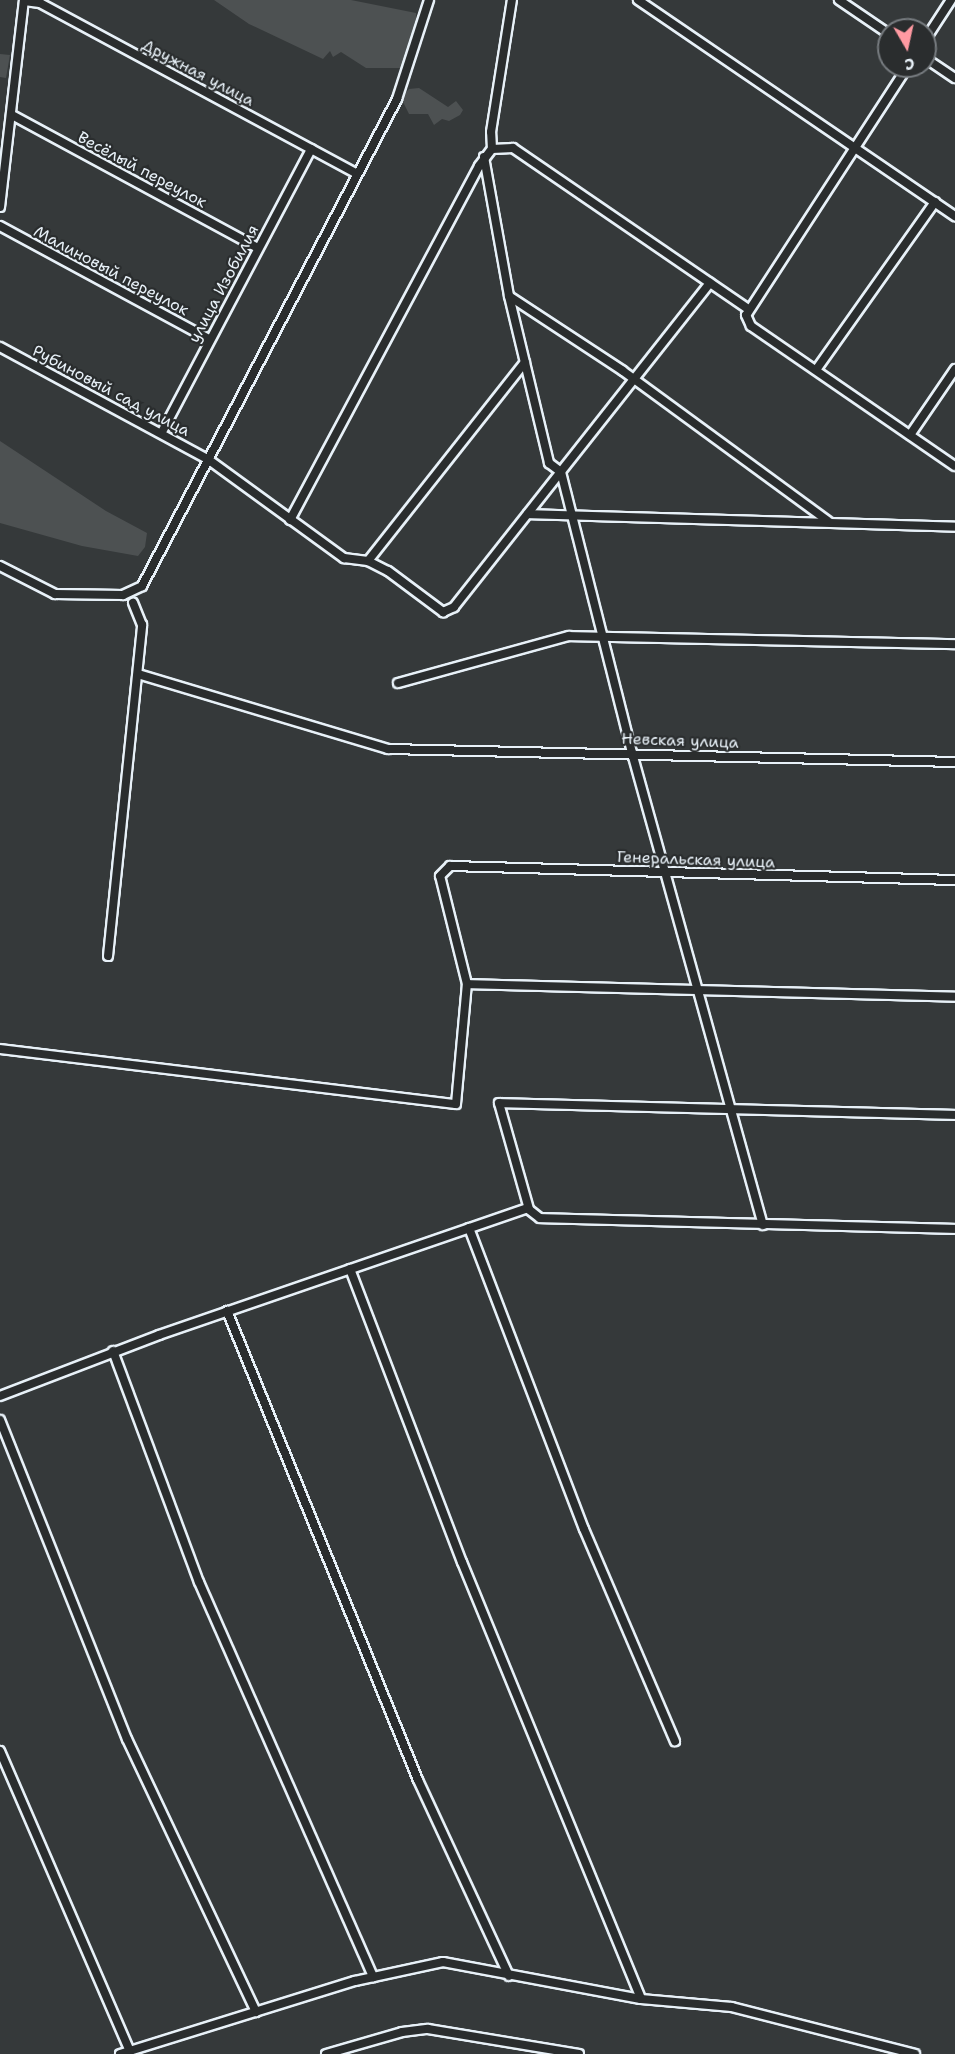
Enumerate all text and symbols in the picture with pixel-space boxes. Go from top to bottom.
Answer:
north arrow [877,18,937,78]
street label: Дружная улица [139,35,257,111]
text: С [903,53,916,75]
street label: Весёлый переулок [74,128,210,212]
street label: Малиновый переулок [30,222,192,320]
street label: улица Изобилия [185,222,263,346]
street label: Рубиновый сад улица [29,341,193,441]
street label: Невская улица [621,729,739,753]
street label: Генеральская улица [617,848,775,872]

